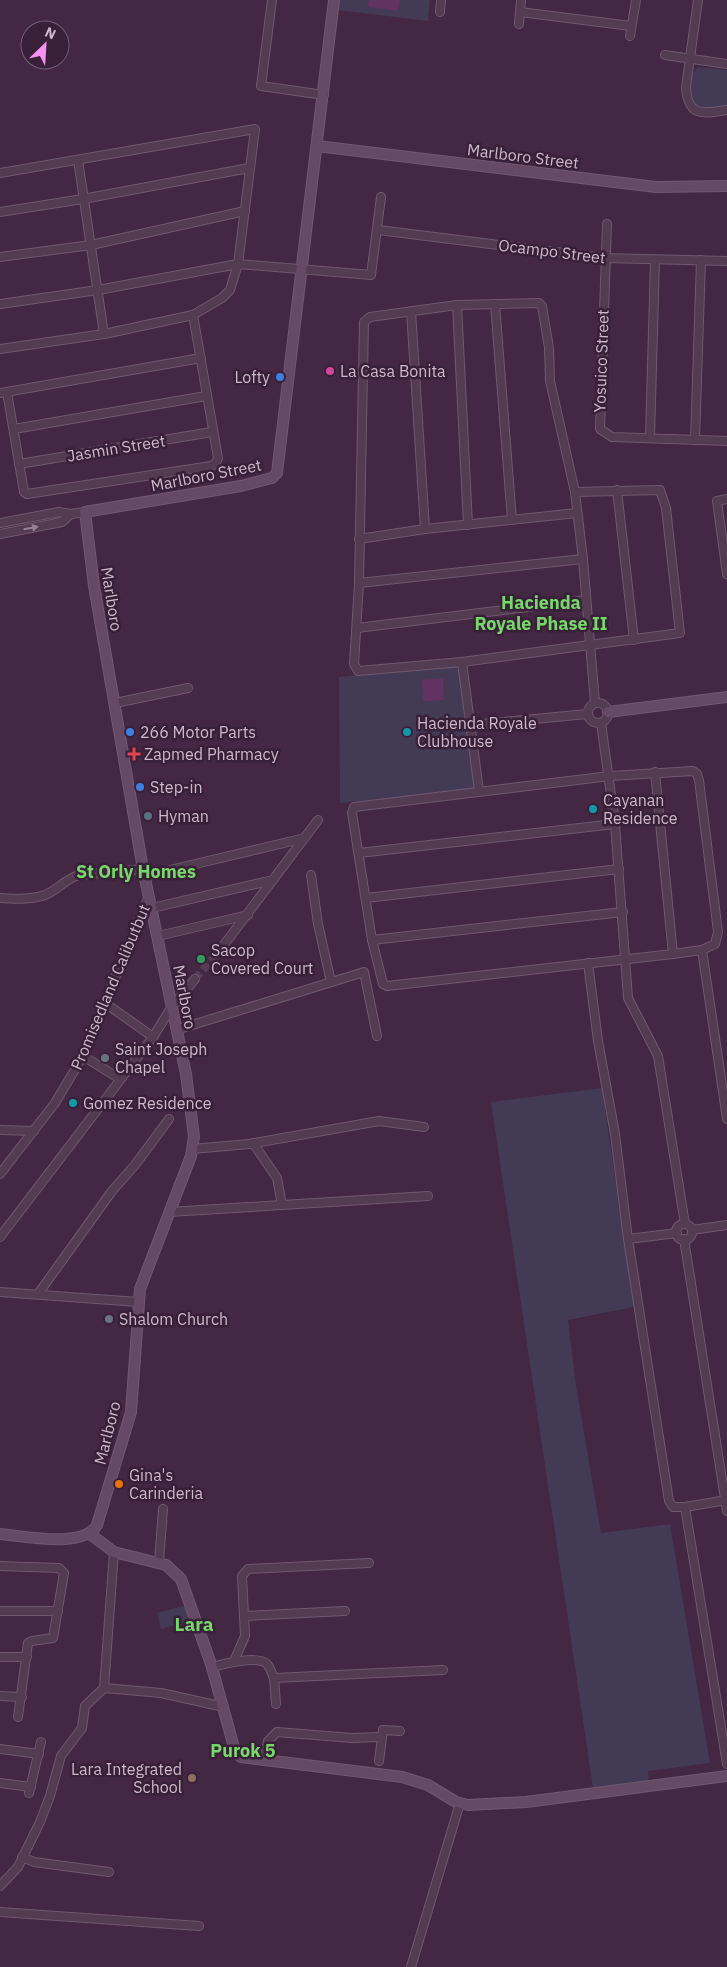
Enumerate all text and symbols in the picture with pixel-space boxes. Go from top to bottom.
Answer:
north arrow [20,20,70,70]
text: N [42,23,59,44]
street label: Marlboro Street [466,139,580,173]
street label: Ocampo Street [497,235,607,267]
street label: Yosuico Street [589,309,613,413]
place label: La Casa Bonita [340,361,446,381]
marker: La Casa Bonita [324,365,336,377]
place label: Lofty [234,367,270,387]
marker: Lofty [274,371,286,383]
street label: Jasmin Street [65,430,167,466]
street label: Marlboro Street [149,454,263,496]
one-way arrow [23,524,39,532]
street label: Marlboro [97,565,127,633]
district label: Hacienda Royale Phase II [474,591,608,635]
place label: Hacienda Royale Clubhouse [417,713,537,751]
place label: 266 Motor Parts [140,722,256,742]
marker: 266 Motor Parts [124,726,136,738]
marker: Hacienda Royale Clubhouse [401,726,413,738]
place label: Zapmed Pharmacy [144,744,279,764]
marker: Zapmed Pharmacy [128,748,140,760]
place label: Step-in [150,777,203,797]
marker: Step-in [134,781,146,793]
place label: Cayanan Residence [603,790,678,828]
marker: Cayanan Residence [587,803,599,815]
place label: Hyman [158,806,209,826]
marker: Hyman [142,810,154,822]
district label: St Orly Homes [76,860,196,883]
street label: Promisedland Calibutbut [66,901,154,1073]
place label: Sacop Covered Court [211,940,313,978]
marker: Sacop Covered Court [195,953,207,965]
street label: Marlboro [169,963,201,1031]
place label: Saint Joseph Chapel [115,1039,207,1077]
marker: Saint Joseph Chapel [99,1052,111,1064]
place label: Gomez Residence [83,1093,212,1113]
marker: Gomez Residence [67,1097,79,1109]
place label: Shalom Church [119,1309,228,1329]
marker: Shalom Church [103,1313,115,1325]
street label: Marlboro [89,1399,125,1467]
place label: Gina's Carinderia [129,1465,203,1503]
marker: Gina's Carinderia [113,1478,125,1490]
district label: Lara [174,1612,214,1636]
district label: Purok 5 [210,1739,276,1762]
place label: Lara Integrated School [71,1759,182,1797]
marker: Lara Integrated School [186,1772,198,1784]

